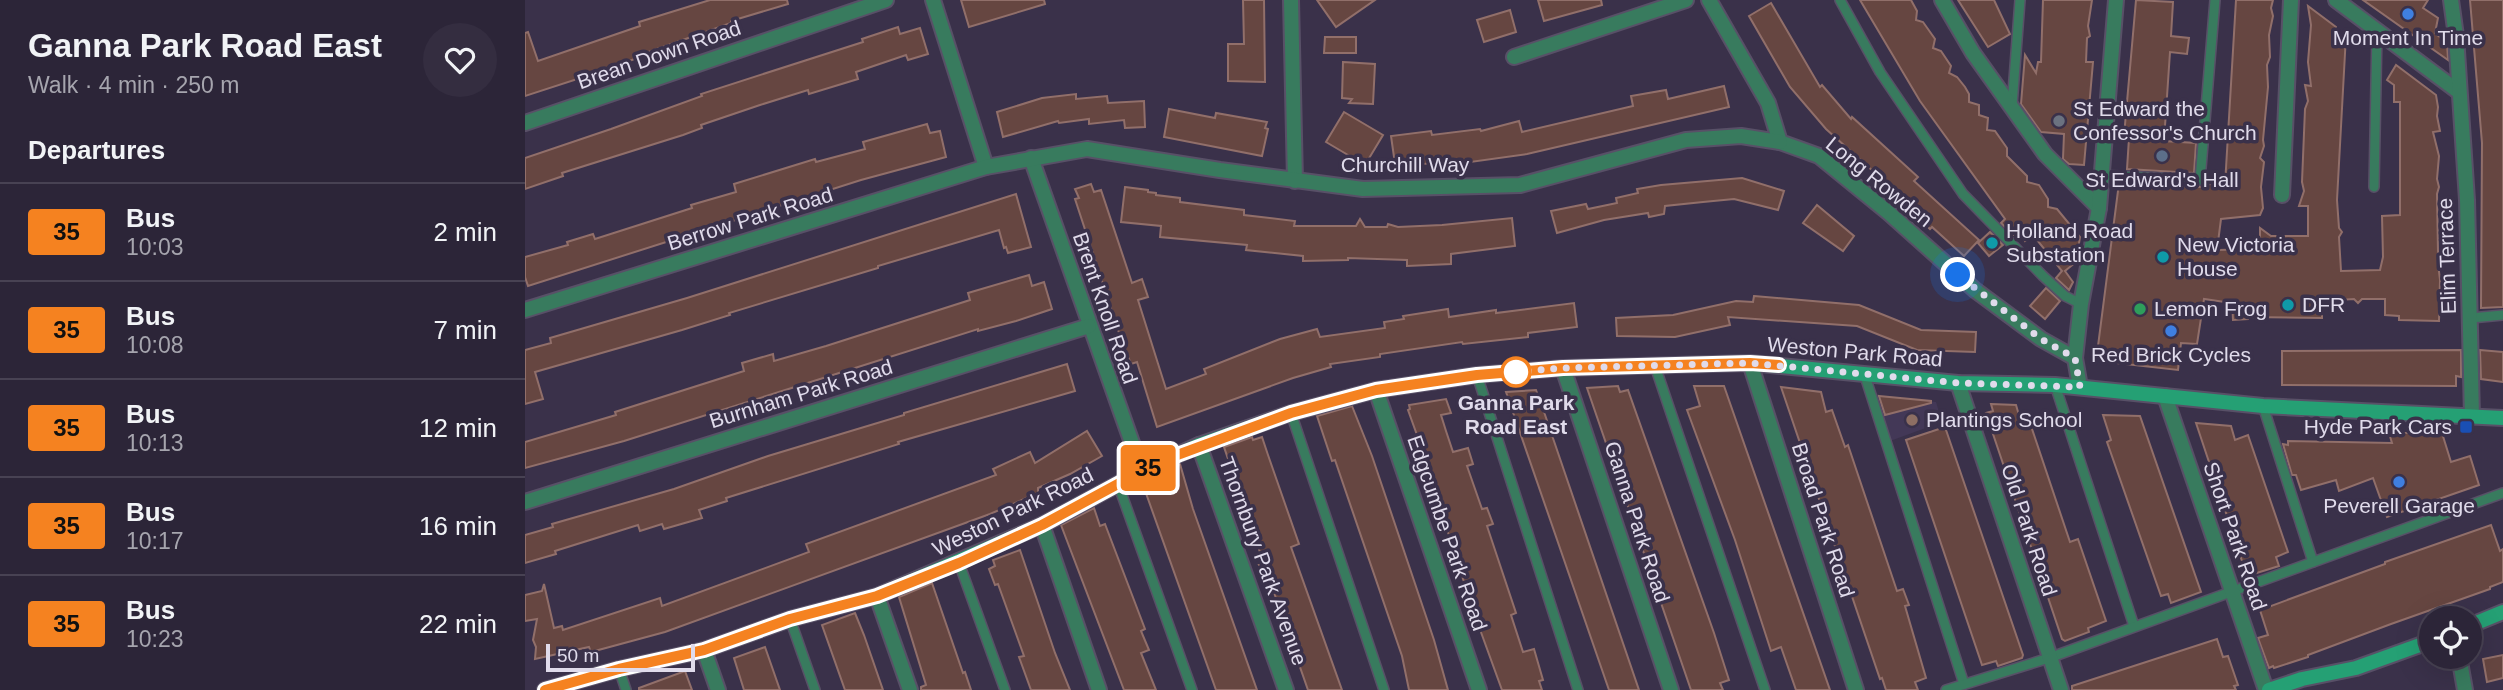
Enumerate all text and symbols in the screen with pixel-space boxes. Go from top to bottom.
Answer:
marker: Moment In Time [2400,6,2416,22]
street label: Brean Down Road [574,16,744,93]
button: heart [423,23,497,97]
place label: Moment In Time [2333,26,2483,49]
text: Ganna Park Road East [28,27,382,64]
text: Walk · 4 min · 250 m [28,72,239,98]
place label: St Edward the Confessor's Church [2073,97,2257,144]
marker: St Edward the Confessor's Church [2051,113,2067,129]
street label: Long Rowden [1822,132,1937,231]
text: Departures [28,135,165,165]
marker: St Edward's Hall [2154,148,2170,164]
street label: Churchill Way [1341,153,1470,176]
place label: St Edward's Hall [2085,168,2239,191]
street label: Berrow Park Road [664,182,835,255]
street label: Elim Terrace [2433,197,2460,315]
text: Bus [126,203,175,233]
text: 2 min [433,217,497,247]
text: 35 [53,218,80,245]
place label: Holland Road Substation [2006,219,2133,266]
street label: Brent Knoll Road [1069,229,1142,387]
place label: New Victoria House [2177,233,2295,280]
text: 10:03 [126,234,184,260]
marker: Holland Road Substation [1984,235,2000,251]
marker: New Victoria House [2155,249,2171,265]
your location [1940,257,1975,292]
place label: DFR [2302,293,2345,316]
place label: Lemon Frog [2154,297,2267,320]
marker: DFR [2280,297,2296,313]
text: Bus [126,301,175,331]
marker: Lemon Frog [2132,301,2148,317]
text: 7 min [433,315,497,345]
text: 35 [53,316,80,343]
marker: Red Brick Cycles [2163,323,2179,339]
text: 10:08 [126,332,184,358]
street label: Weston Park Road [1766,332,1944,371]
place label: Red Brick Cycles [2091,343,2251,366]
street label: Burnham Park Road [707,355,895,432]
marker: Ganna Park Road East [1501,357,1531,387]
place label: Ganna Park Road East [1458,391,1575,438]
text: Bus [126,399,175,429]
place label: Plantings School [1926,408,2082,431]
marker: Plantings School [1904,412,1920,428]
text: 12 min [419,413,497,443]
text: 35 [53,414,80,441]
place label: Hyde Park Cars [2304,415,2452,438]
marker: Hyde Park Cars [2458,419,2474,435]
text: 10:13 [126,430,184,456]
street label: Edgcumbe Park Road [1403,432,1492,634]
street label: Ganna Park Road [1601,438,1674,605]
street label: Broad Park Road [1788,440,1859,600]
line badge: 35 [1117,445,1179,491]
street label: Thornbury Park Avenue [1215,453,1312,668]
text: 35 [1135,454,1161,481]
street label: Short Park Road [2199,459,2272,613]
street label: Old Park Road [1997,461,2062,599]
street label: Weston Park Road [929,463,1097,560]
marker: Peverell Garage [2391,474,2407,490]
place label: Peverell Garage [2323,494,2475,517]
text: Bus [126,497,175,527]
text: 16 min [419,511,497,541]
text: 35 [53,512,80,539]
text: 10:17 [126,528,184,554]
text: Bus [126,595,175,625]
map controls [2419,606,2482,669]
button: locate [2419,606,2482,669]
text: 22 min [419,609,497,639]
text: 35 [53,610,80,637]
text: 10:23 [126,626,184,652]
scale bar [546,641,695,673]
text: 50 m [557,645,599,666]

